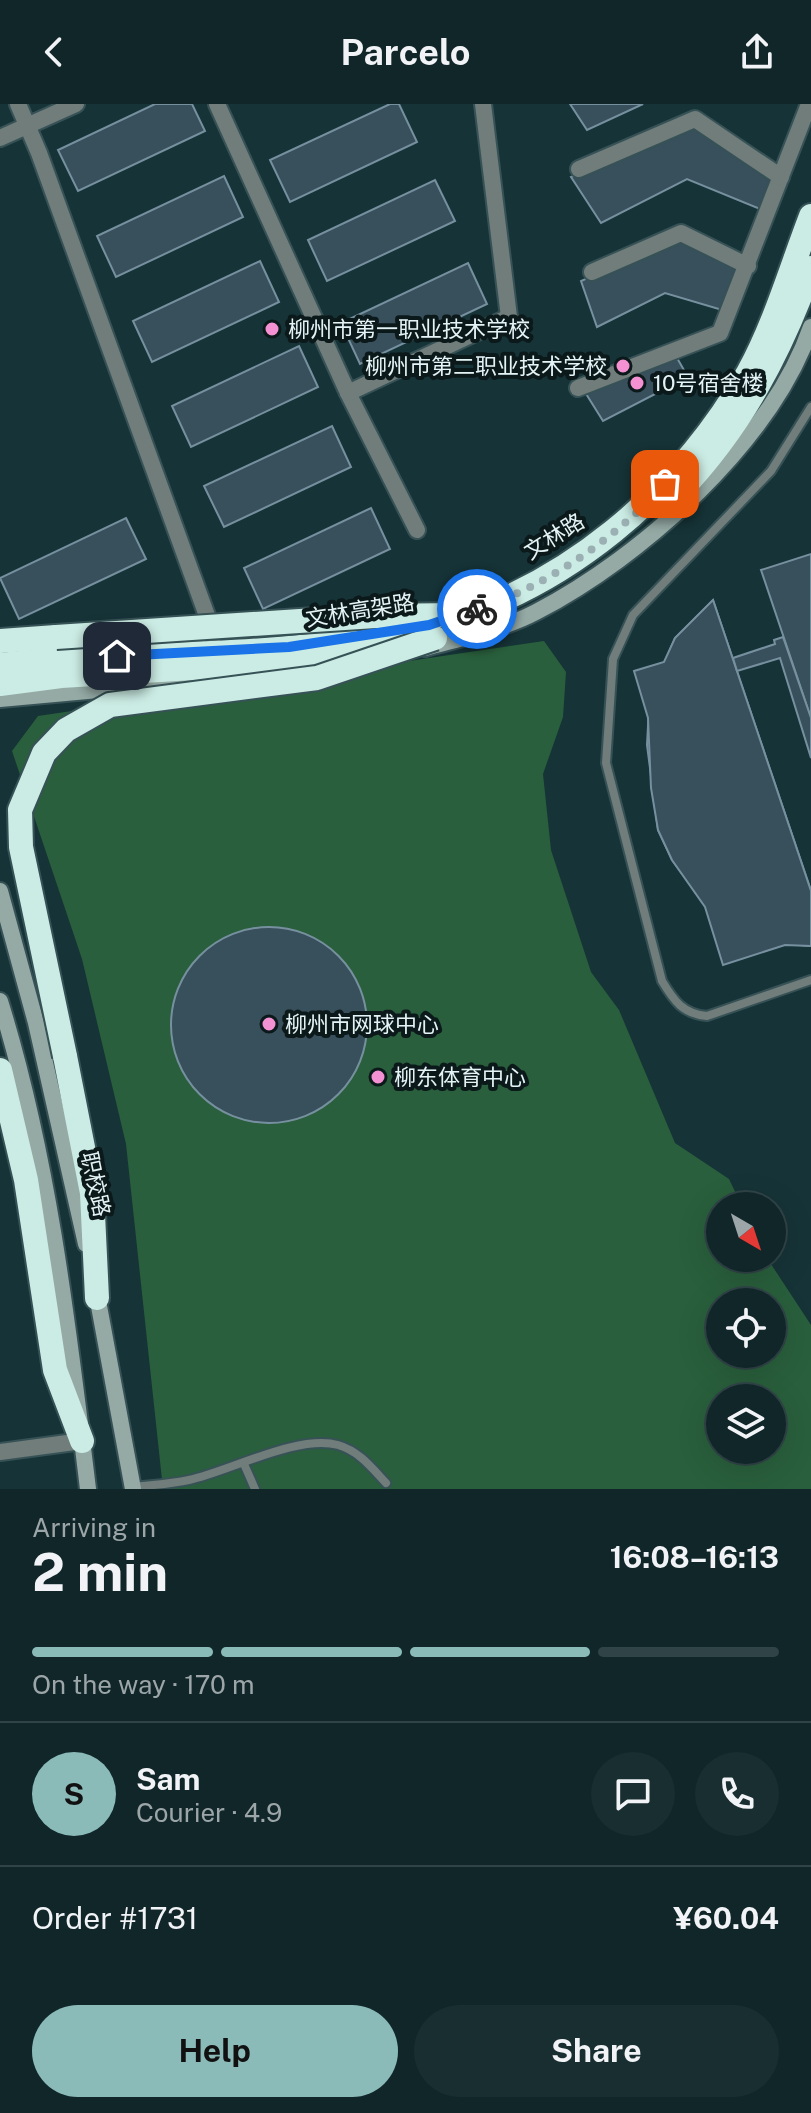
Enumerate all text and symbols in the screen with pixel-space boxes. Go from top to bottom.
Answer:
icon: back [32,30,76,74]
icon: share [735,30,779,74]
text: Parcelo [340,31,471,73]
place label: 柳州市第一职业技术学校 [288,316,530,342]
marker: 柳州市第一职业技术学校 [263,320,281,338]
place label: 柳州市第二职业技术学校 [365,353,607,379]
marker: 柳州市第二职业技术学校 [614,357,632,375]
place label: 10号宿舍楼 [653,370,763,396]
marker: 10号宿舍楼 [628,374,646,392]
pin [631,450,699,518]
icon: bag [643,462,687,506]
street label: 文林路 [519,507,589,565]
courier [437,569,517,649]
icon: bike [455,587,499,631]
street label: 文林高架路 [304,589,416,631]
pin [83,622,151,690]
icon: home [95,634,139,678]
place label: 柳州市网球中心 [285,1011,439,1037]
marker: 柳州市网球中心 [260,1015,278,1033]
place label: 柳东体育中心 [394,1064,526,1090]
marker: 柳东体育中心 [369,1068,387,1086]
street label: 职校路 [76,1149,116,1219]
north arrow [706,1192,786,1272]
map controls [706,1192,786,1464]
button: locate [706,1288,786,1368]
button: layers [706,1384,786,1464]
text: Arriving in [32,1512,156,1543]
text: 16:08–16:13 [610,1539,779,1575]
text: 2 min [32,1542,168,1603]
text: On the way · 170 m [32,1669,255,1700]
button: chat [591,1752,675,1836]
button: phone [695,1752,779,1836]
text: Sam [136,1761,200,1797]
text: S [64,1776,84,1812]
text: Courier · 4.9 [136,1797,282,1828]
text: Order #1731 [32,1900,198,1936]
text: ¥60.04 [673,1900,779,1936]
button: Help [32,2005,398,2097]
button: Share [414,2005,779,2097]

